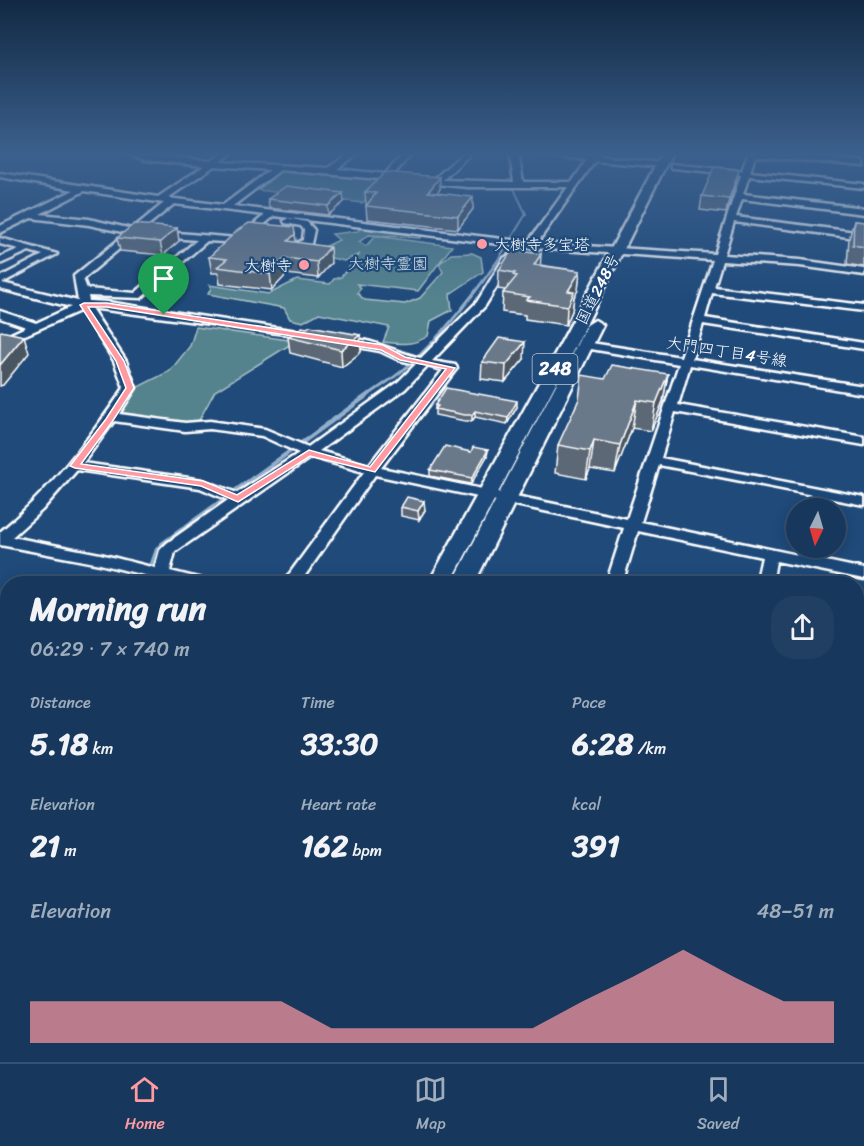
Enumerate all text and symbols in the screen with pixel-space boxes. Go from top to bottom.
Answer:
place label: 大樹寺多宝塔 [494,230,590,259]
marker: 大樹寺多宝塔 [475,237,489,251]
street label: 国道248号 [567,248,628,330]
park label: 大樹寺霊園 [348,249,428,278]
place label: 大樹寺 [244,251,292,280]
pin [138,253,189,315]
marker: 大樹寺 [297,258,311,272]
icon: arrive [147,262,180,295]
street label: 大門四丁目4号線 [664,328,789,375]
road number: 248 [532,354,578,384]
north arrow [786,498,846,558]
map controls [786,498,846,558]
text: Morning run [30,580,206,638]
button: share [771,596,834,659]
text: 06:29 · 7 × 740 m [30,632,190,667]
text: Distance [30,688,91,717]
text: Time [301,688,335,717]
text: Pace [572,688,606,717]
text: 5.18 [30,717,88,771]
text: 33:30 [301,717,378,771]
text: 6:28 [572,717,634,771]
text: km [88,734,113,763]
text: /km [634,734,666,763]
text: Elevation [30,790,95,819]
text: Heart rate [301,790,376,819]
text: kcal [572,790,601,819]
text: 21 [30,819,60,873]
text: 162 [301,819,348,873]
text: 391 [572,819,620,873]
text: m [60,836,77,865]
text: bpm [348,836,382,865]
text: Elevation [30,894,111,929]
text: 48–51 m [757,894,834,929]
tab: Home [125,1073,165,1138]
tab: Map [414,1073,447,1138]
tab: Saved [697,1073,739,1138]

